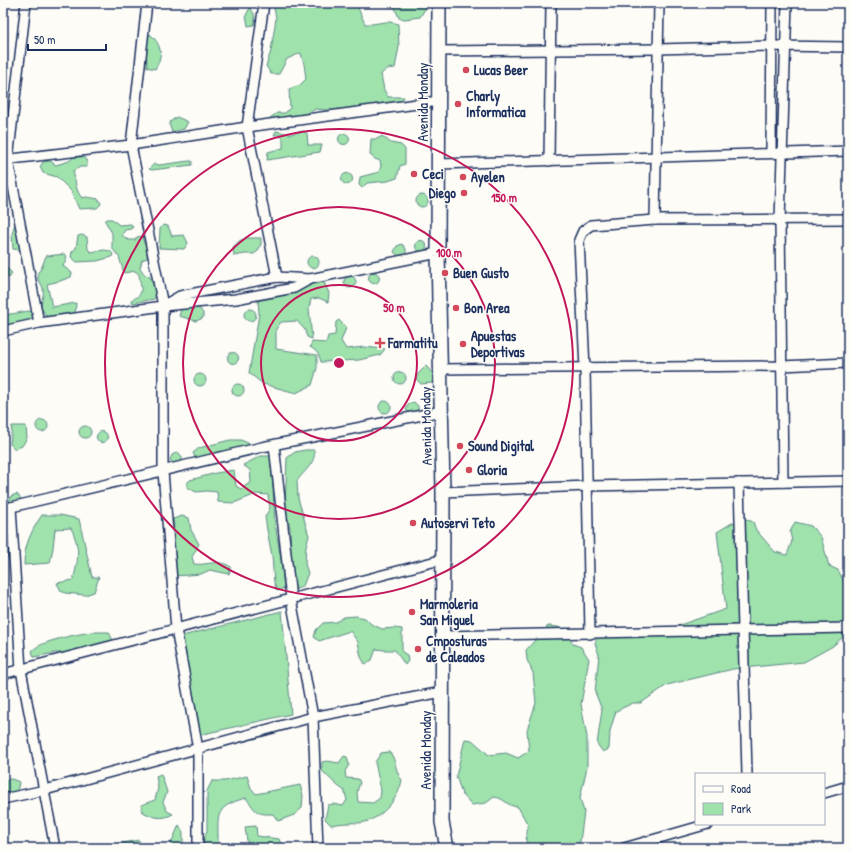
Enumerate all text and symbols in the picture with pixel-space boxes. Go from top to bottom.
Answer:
scale bar [28,26,106,52]
text: 50 m [34,31,55,48]
place label: Lucas Beer [474,60,529,79]
street label: Avenida Monday [413,63,433,141]
marker: Lucas Beer [461,65,471,75]
place label: Charly Informatica [466,86,526,121]
marker: Charly Informatica [453,99,463,109]
place label: Ceci [422,164,444,183]
place label: Ayelen [471,167,505,188]
marker: Ceci [409,169,419,179]
marker: Ayelen [458,172,468,182]
place label: Diego [429,183,456,204]
marker: Diego [459,188,469,198]
text: 150 m [491,189,517,206]
text: 100 m [436,244,462,261]
place label: Buen Gusto [453,263,509,282]
marker: Buen Gusto [440,268,450,278]
place label: Bon Area [464,298,510,317]
text: 50 m [383,299,405,316]
marker: Bon Area [451,303,461,313]
place label: Apuestas Deportivas [471,326,525,363]
place label: Farmatitu [387,333,438,352]
marker: Farmatitu [375,338,385,348]
marker: Apuestas Deportivas [458,339,468,349]
centre of rings [332,356,346,370]
street label: Avenida Monday [415,386,437,466]
place label: Sound Digital [468,436,534,457]
marker: Sound Digital [455,441,465,451]
place label: Gloria [477,460,508,479]
marker: Gloria [464,465,474,475]
place label: Autoservi Teto [421,513,495,532]
marker: Autoservi Teto [408,518,418,528]
place label: Marmoleria San Miguel [420,594,478,631]
marker: Marmoleria San Miguel [407,607,417,617]
place label: Cmposturas de Caleados [426,631,488,666]
marker: Cmposturas de Caleados [413,644,423,654]
street label: Avenida Monday [416,711,436,789]
legend [695,773,825,825]
text: Road [731,780,751,797]
text: Park [731,800,751,817]

